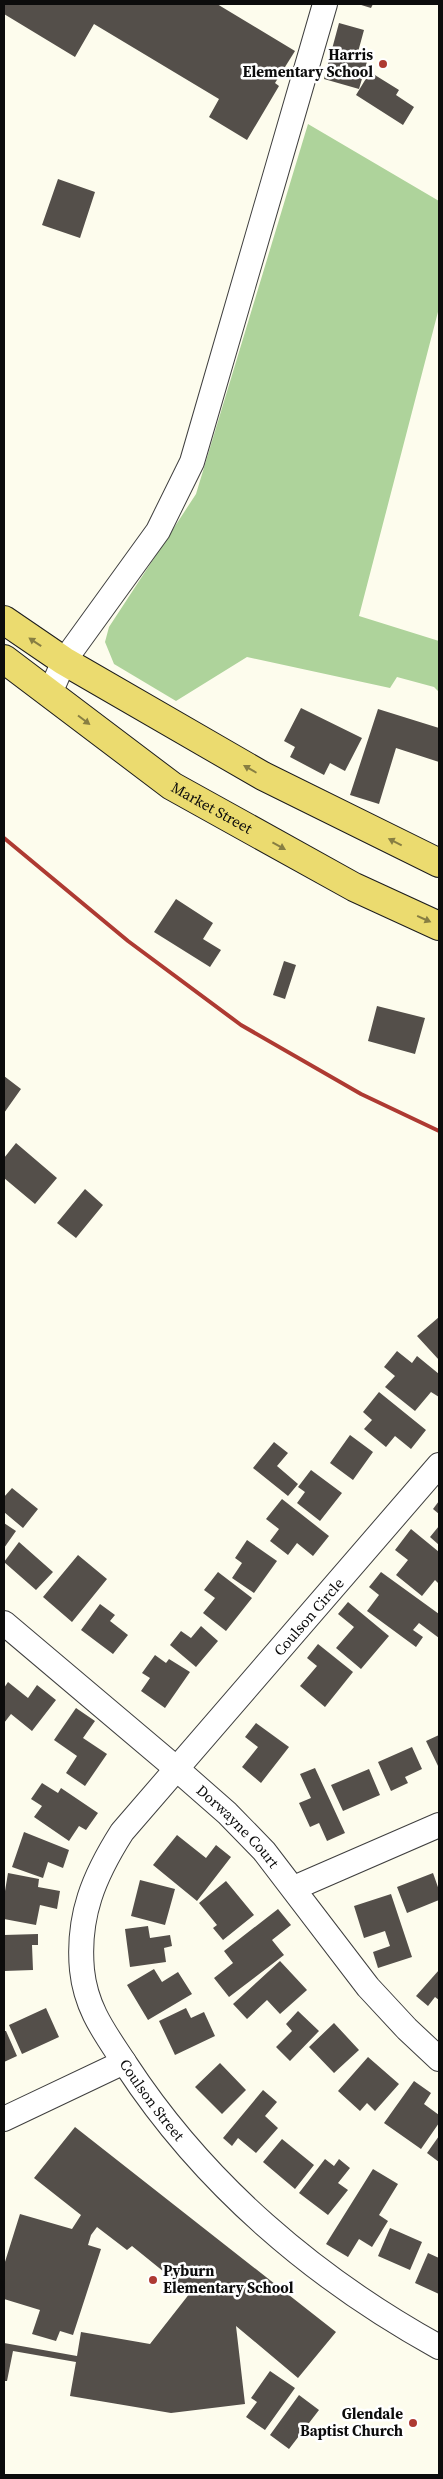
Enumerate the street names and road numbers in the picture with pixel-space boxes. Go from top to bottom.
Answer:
street label: Market Street [168,777,256,839]
street label: Coulson Circle [269,1573,349,1660]
street label: Dorwayne Court [192,1780,284,1872]
street label: Coulson Street [115,2055,189,2145]

